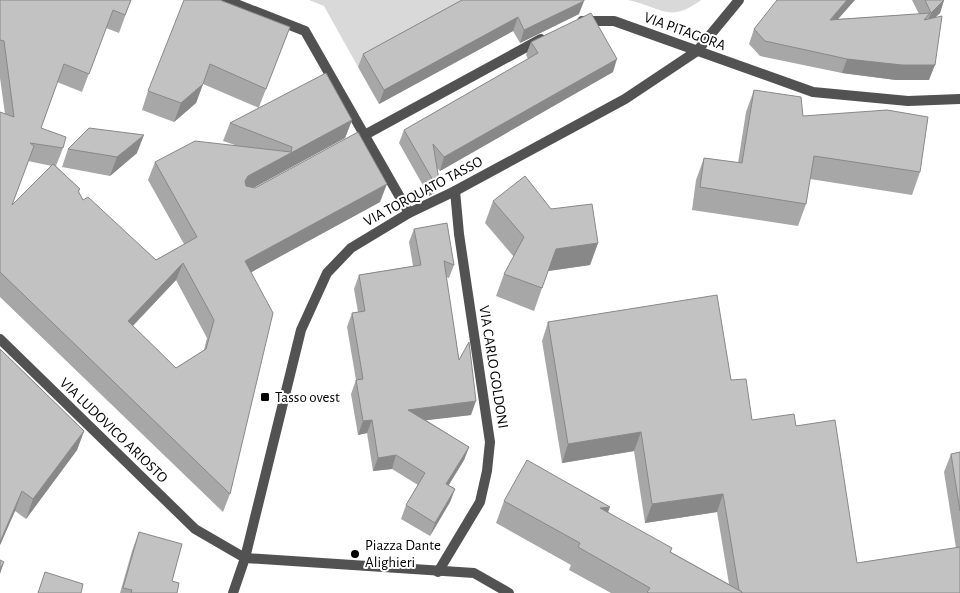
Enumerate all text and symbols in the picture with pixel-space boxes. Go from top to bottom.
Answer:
street label: VIA PITAGORA [642,10,728,53]
street label: VIA TORQUATO TASSO [361,154,485,229]
street label: VIA CARLO GOLDONI [476,304,511,430]
street label: VIA LUDOVICO ARIOSTO [57,375,171,486]
place label: Tasso ovest [275,390,340,405]
marker: Tasso ovest [259,391,271,403]
place label: Piazza Dante Alighieri [365,538,441,570]
marker: Piazza Dante Alighieri [349,548,361,560]

